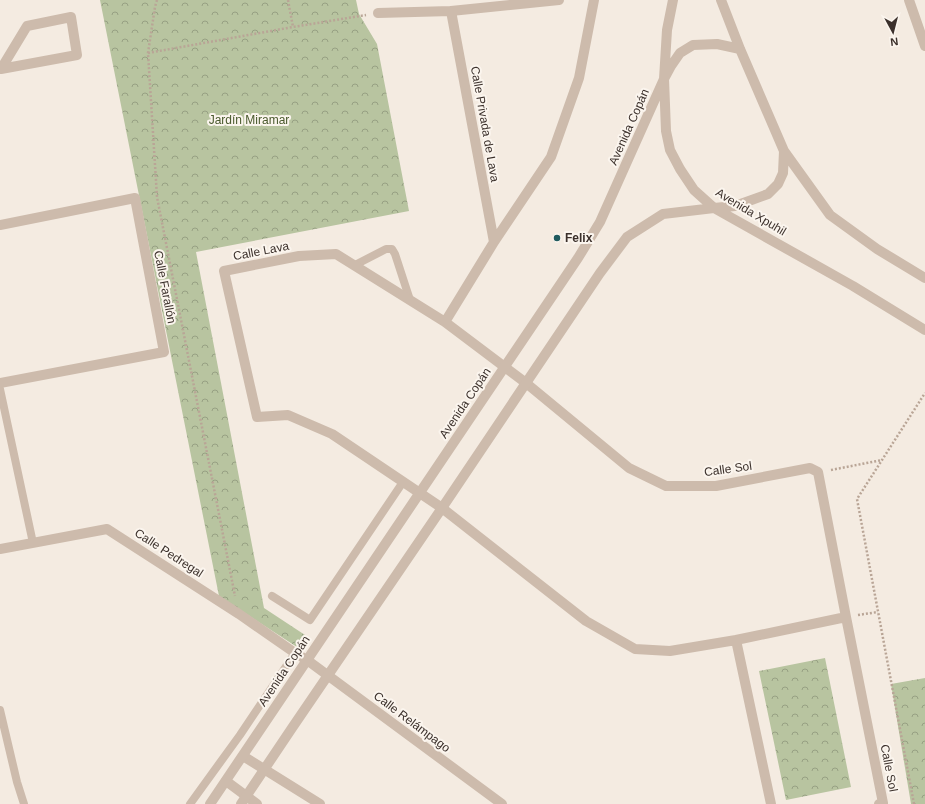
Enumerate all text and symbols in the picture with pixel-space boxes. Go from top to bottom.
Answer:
north arrow [873,12,913,52]
text: N [889,35,899,48]
street label: Calle Privada de Lava [468,65,502,183]
street label: Avenida Copán [606,87,652,167]
park label: Jardín Miramar [209,113,289,127]
street label: Avenida Xpuhil [713,185,789,239]
place label: Felix [565,231,593,245]
marker: Felix [552,233,562,243]
street label: Calle Lava [232,239,290,263]
street label: Calle Farallón [151,249,179,325]
street label: Avenida Copán [436,365,494,441]
street label: Calle Sol [703,459,753,479]
street label: Calle Pedregal [132,526,206,580]
street label: Avenida Copán [255,633,313,709]
street label: Calle Relámpago [371,689,453,755]
street label: Calle Sol [878,743,900,793]

